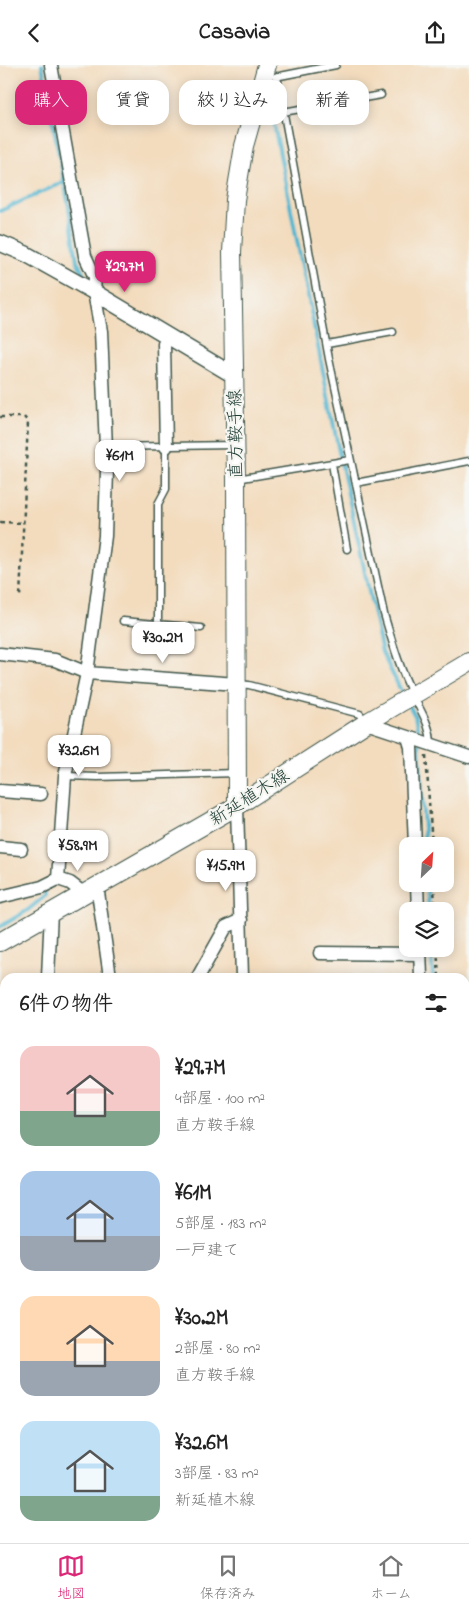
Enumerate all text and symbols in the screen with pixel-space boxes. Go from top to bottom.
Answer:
text: Casavia [199,17,270,49]
icon: back [20,19,48,47]
icon: share [421,19,449,47]
chip: 購入 [15,80,87,125]
chip: 賃貸 [97,80,169,125]
chip: 絞り込み [179,80,287,125]
chip: 新着 [297,80,369,125]
pin: ¥29.7M [84,251,166,293]
text: ¥29.7M [106,255,144,279]
street label: 直方鞍手線 [223,389,251,479]
pin: ¥61M [90,439,150,482]
text: ¥61M [106,444,134,468]
pin: ¥30.2M [122,621,204,664]
text: ¥30.2M [143,626,183,650]
pin: ¥32.6M [38,735,120,777]
text: ¥32.6M [59,739,99,763]
street label: 新延植木線 [205,764,295,834]
pin: ¥58.9M [37,829,119,872]
text: ¥58.9M [58,834,98,858]
north arrow [399,837,454,893]
map controls [399,837,454,957]
pin: ¥15.9M [185,849,267,892]
text: ¥15.9M [207,854,245,878]
button: layers [399,902,454,957]
icon: filters [422,989,450,1017]
text: 6件の物件 [20,990,113,1020]
text: ¥29.7M [175,1054,226,1084]
icon: home [60,1066,120,1126]
text: 4部屋 · 100 m² [175,1087,265,1111]
text: 直方鞍手線 [175,1114,255,1138]
text: ¥61M [175,1179,212,1209]
icon: home [60,1191,120,1251]
text: 5部屋 · 183 m² [175,1212,266,1236]
text: 一戸建て [175,1239,239,1263]
text: ¥30.2M [175,1304,228,1334]
icon: home [60,1316,120,1376]
text: 2部屋 · 80 m² [175,1337,260,1361]
text: 直方鞍手線 [175,1364,255,1388]
text: ¥32.6M [175,1429,229,1459]
icon: home [60,1441,120,1501]
text: 3部屋 · 83 m² [175,1462,259,1486]
text: 新延植木線 [175,1489,255,1513]
tab: 地図 [57,1552,85,1605]
tab: 保存済み [200,1552,256,1605]
tab: ホーム [370,1552,412,1605]

